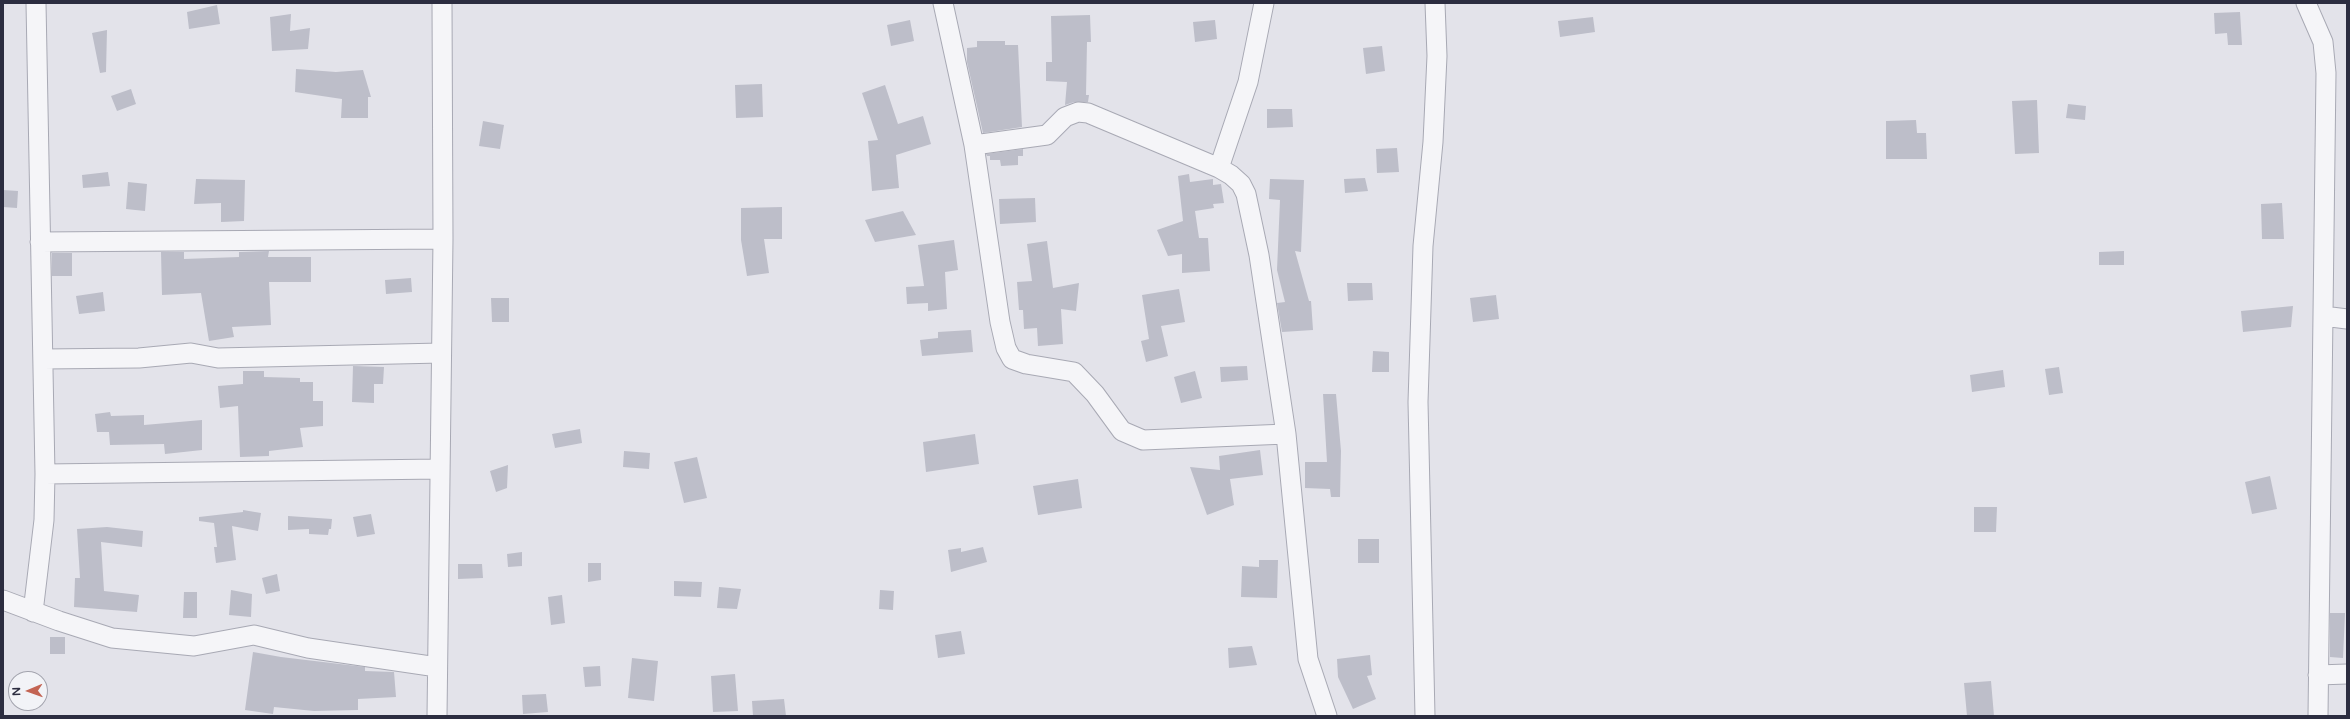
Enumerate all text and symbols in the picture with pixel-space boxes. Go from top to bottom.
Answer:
north arrow [8,671,48,711]
text: N [10,687,23,696]

